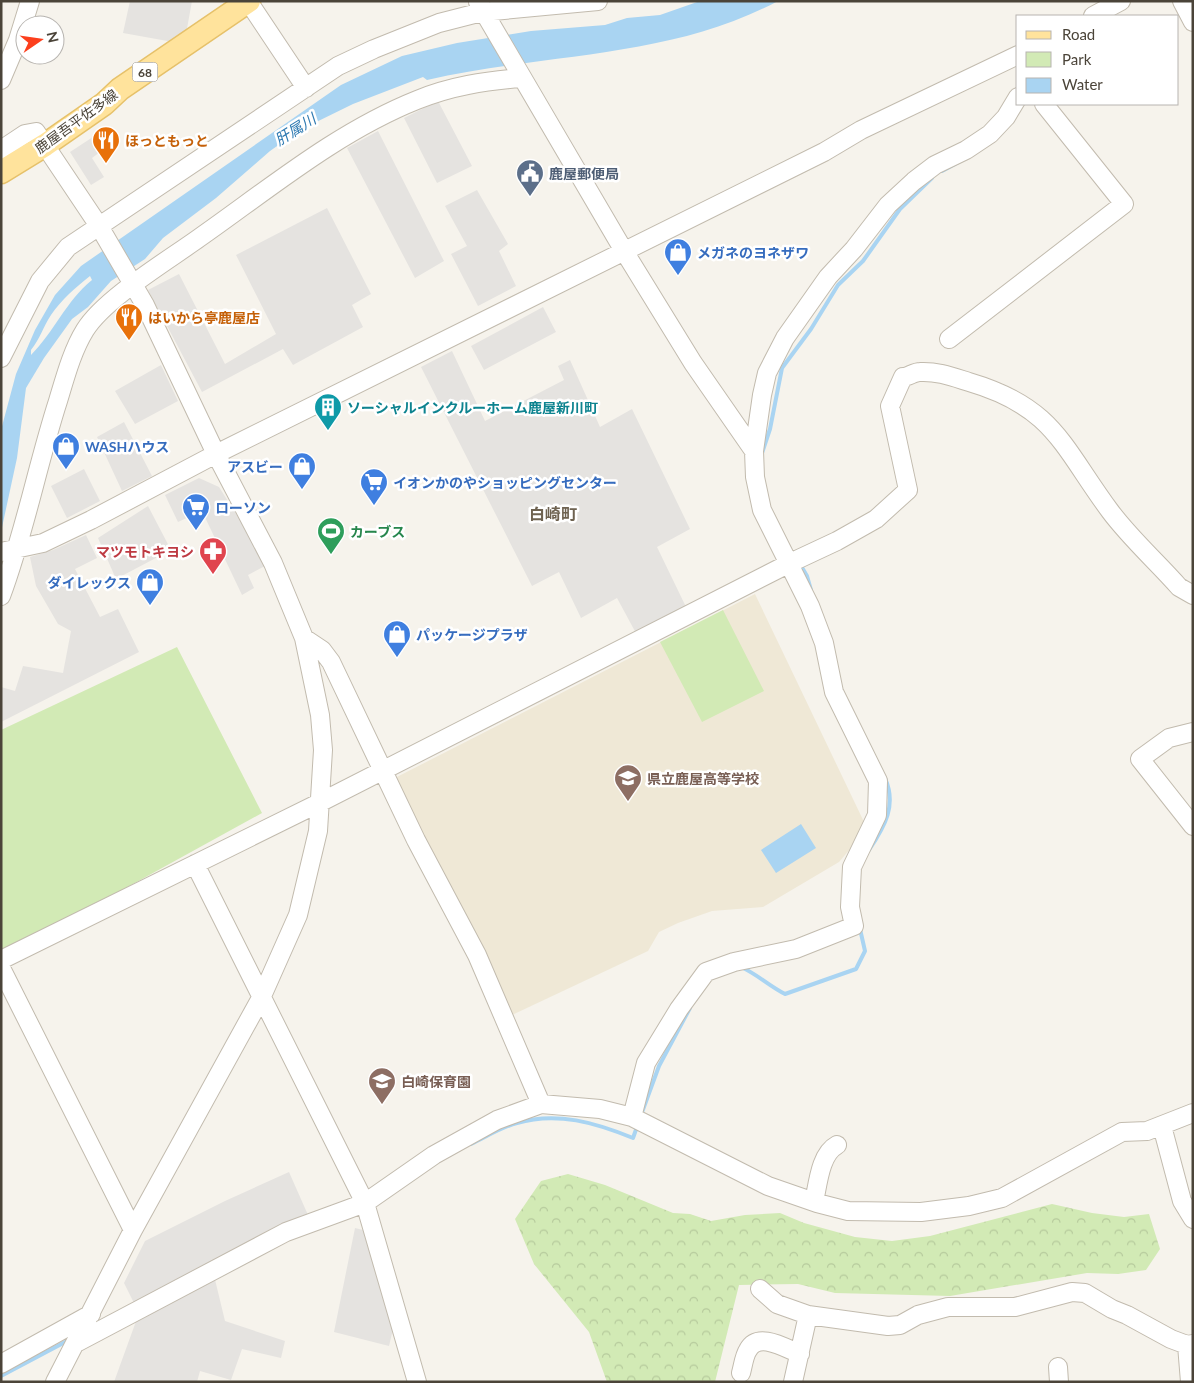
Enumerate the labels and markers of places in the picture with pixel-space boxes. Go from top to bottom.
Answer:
restaurant icon: ほっともっと [91,125,121,164]
place label: ほっともっと [125,132,209,149]
public building icon: 鹿屋郵便局 [515,158,545,197]
place label: 鹿屋郵便局 [549,165,619,182]
shop icon: メガネのヨネザワ [663,237,693,276]
place label: メガネのヨネザワ [697,244,809,261]
restaurant icon: はいから亭鹿屋店 [114,302,144,341]
place label: はいから亭鹿屋店 [148,309,260,326]
building icon: ソーシャルインクルーホーム鹿屋新川町 [313,392,343,431]
place label: ソーシャルインクルーホーム鹿屋新川町 [347,399,598,416]
shop icon: WASHハウス [51,431,81,470]
place label: WASHハウス [85,438,169,455]
shop icon: アスビー [287,451,317,490]
place label: アスビー [227,458,283,475]
supermarket icon: イオンかのやショッピングセンター [359,467,389,506]
place label: イオンかのやショッピングセンター [393,474,617,491]
supermarket icon: ローソン [181,492,211,531]
place label: ローソン [215,499,271,516]
sports icon: カーブス [316,516,346,555]
place label: カーブス [350,523,405,540]
pharmacy icon: マツモトキヨシ [198,536,228,575]
place label: マツモトキヨシ [96,543,194,560]
shop icon: ダイレックス [135,567,165,606]
place label: ダイレックス [47,574,131,591]
shop icon: パッケージプラザ [382,619,412,658]
place label: パッケージプラザ [416,626,528,643]
school or university icon: 県立鹿屋高等学校 [613,763,643,802]
place label: 県立鹿屋高等学校 [647,770,759,787]
school or university icon: 白崎保育園 [367,1066,397,1105]
place label: 白崎保育園 [401,1073,471,1090]

